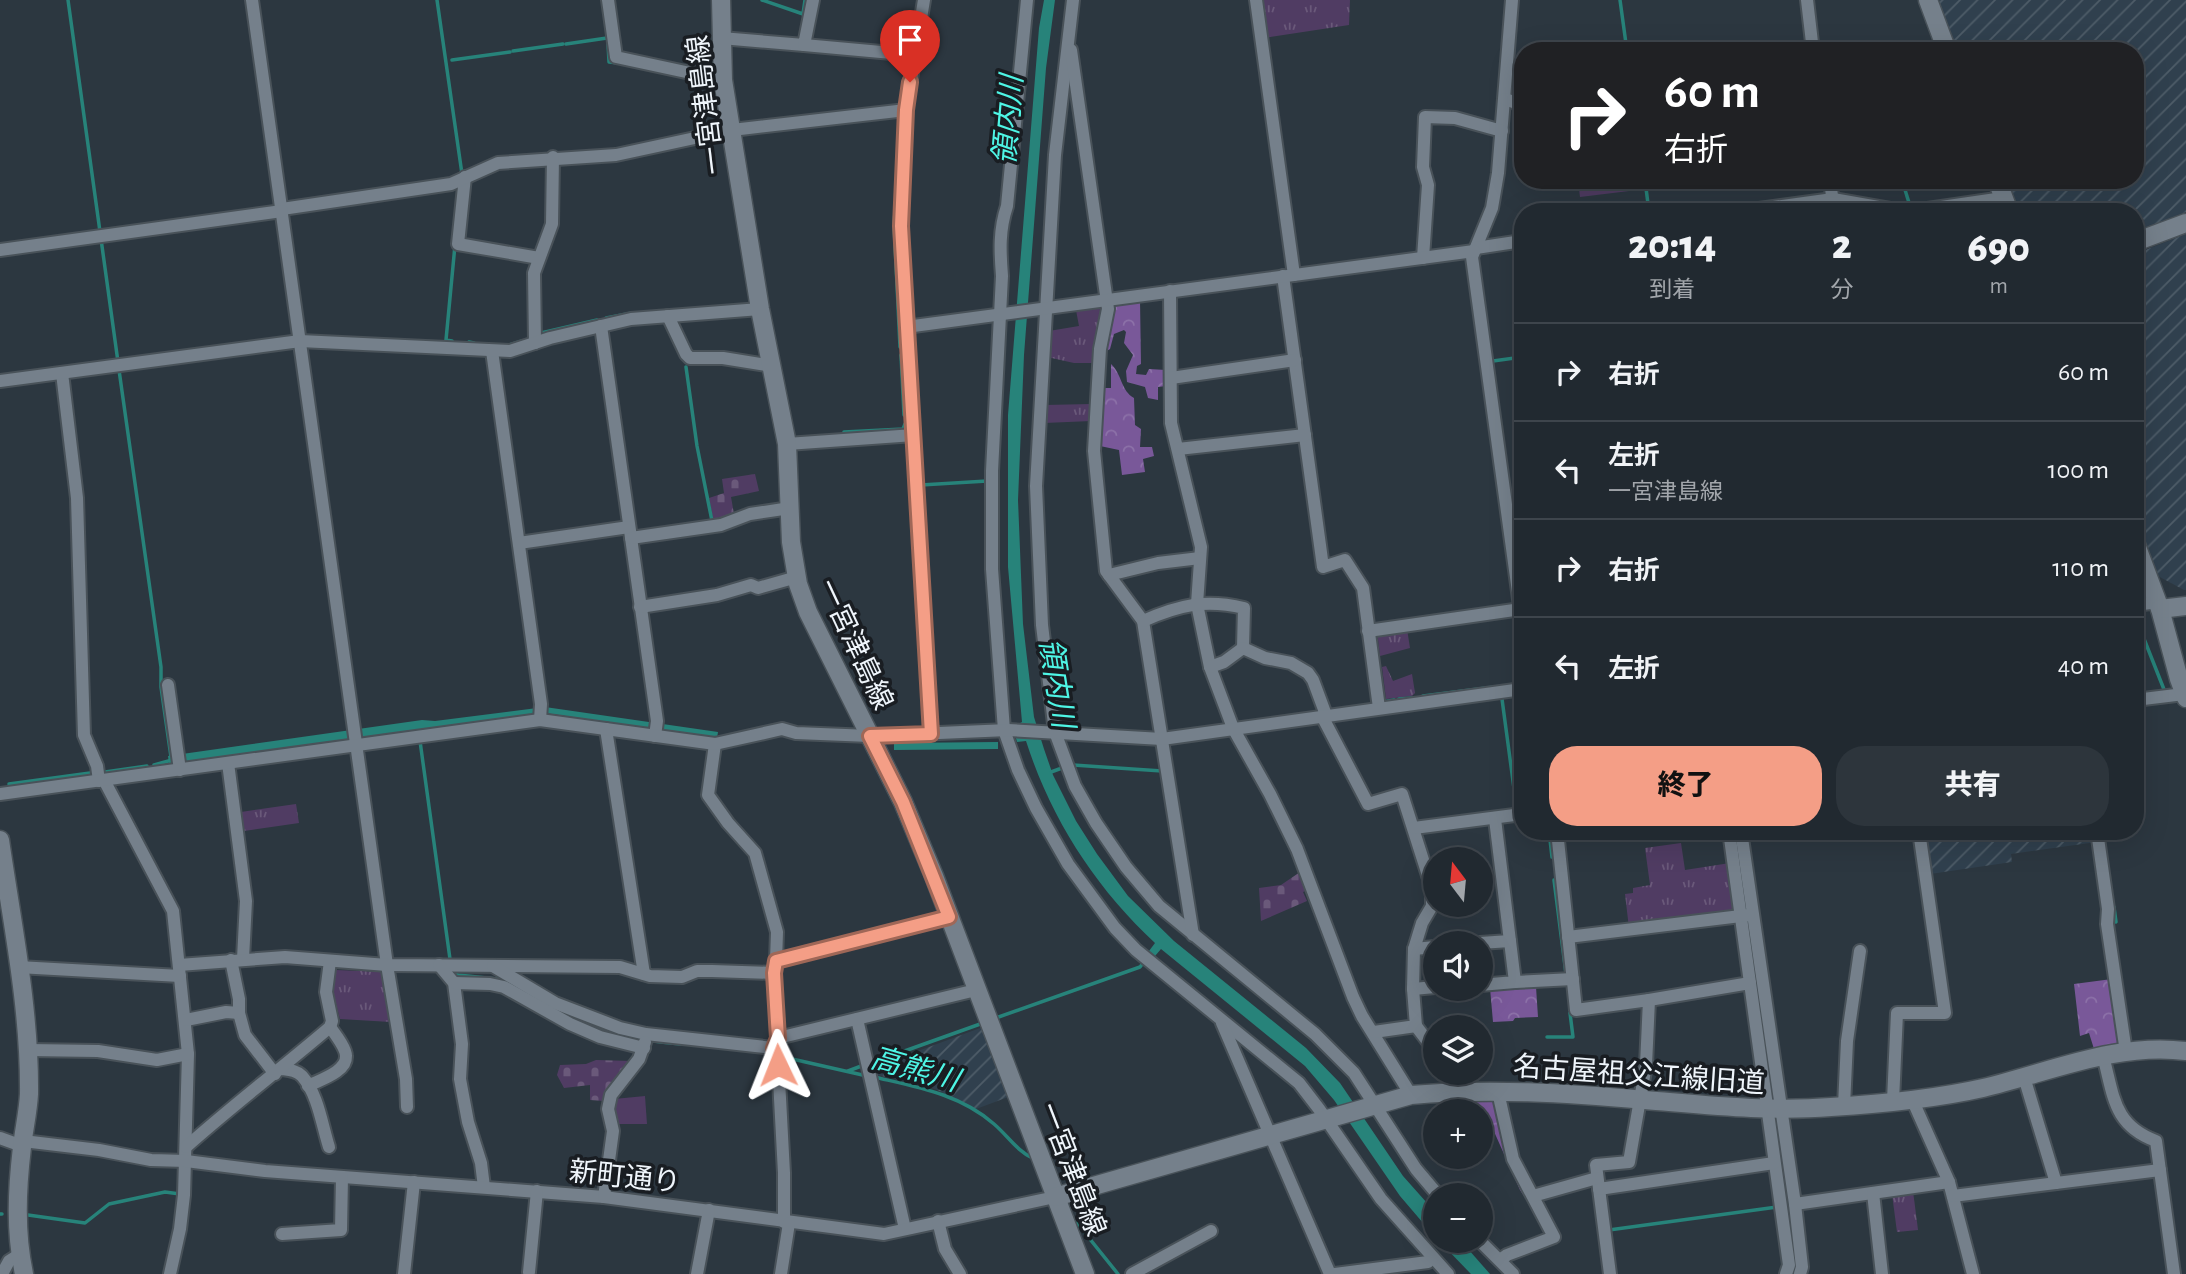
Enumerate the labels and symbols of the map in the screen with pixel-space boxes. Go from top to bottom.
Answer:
pin [880,10,940,82]
street label: 一宮津島線 [683,34,729,176]
water label: 領内川 [988,71,1028,166]
street label: 一宮津島線 [812,575,898,714]
water label: 領内川 [1034,636,1080,733]
north arrow [1423,847,1493,917]
position arrow [741,1028,815,1102]
water label: 高熊川 [867,1041,966,1098]
street label: 名古屋祖父江線旧道 [1512,1051,1766,1099]
street label: 一宮津島線 [1033,1099,1111,1240]
street label: 新町通り [568,1156,682,1198]

